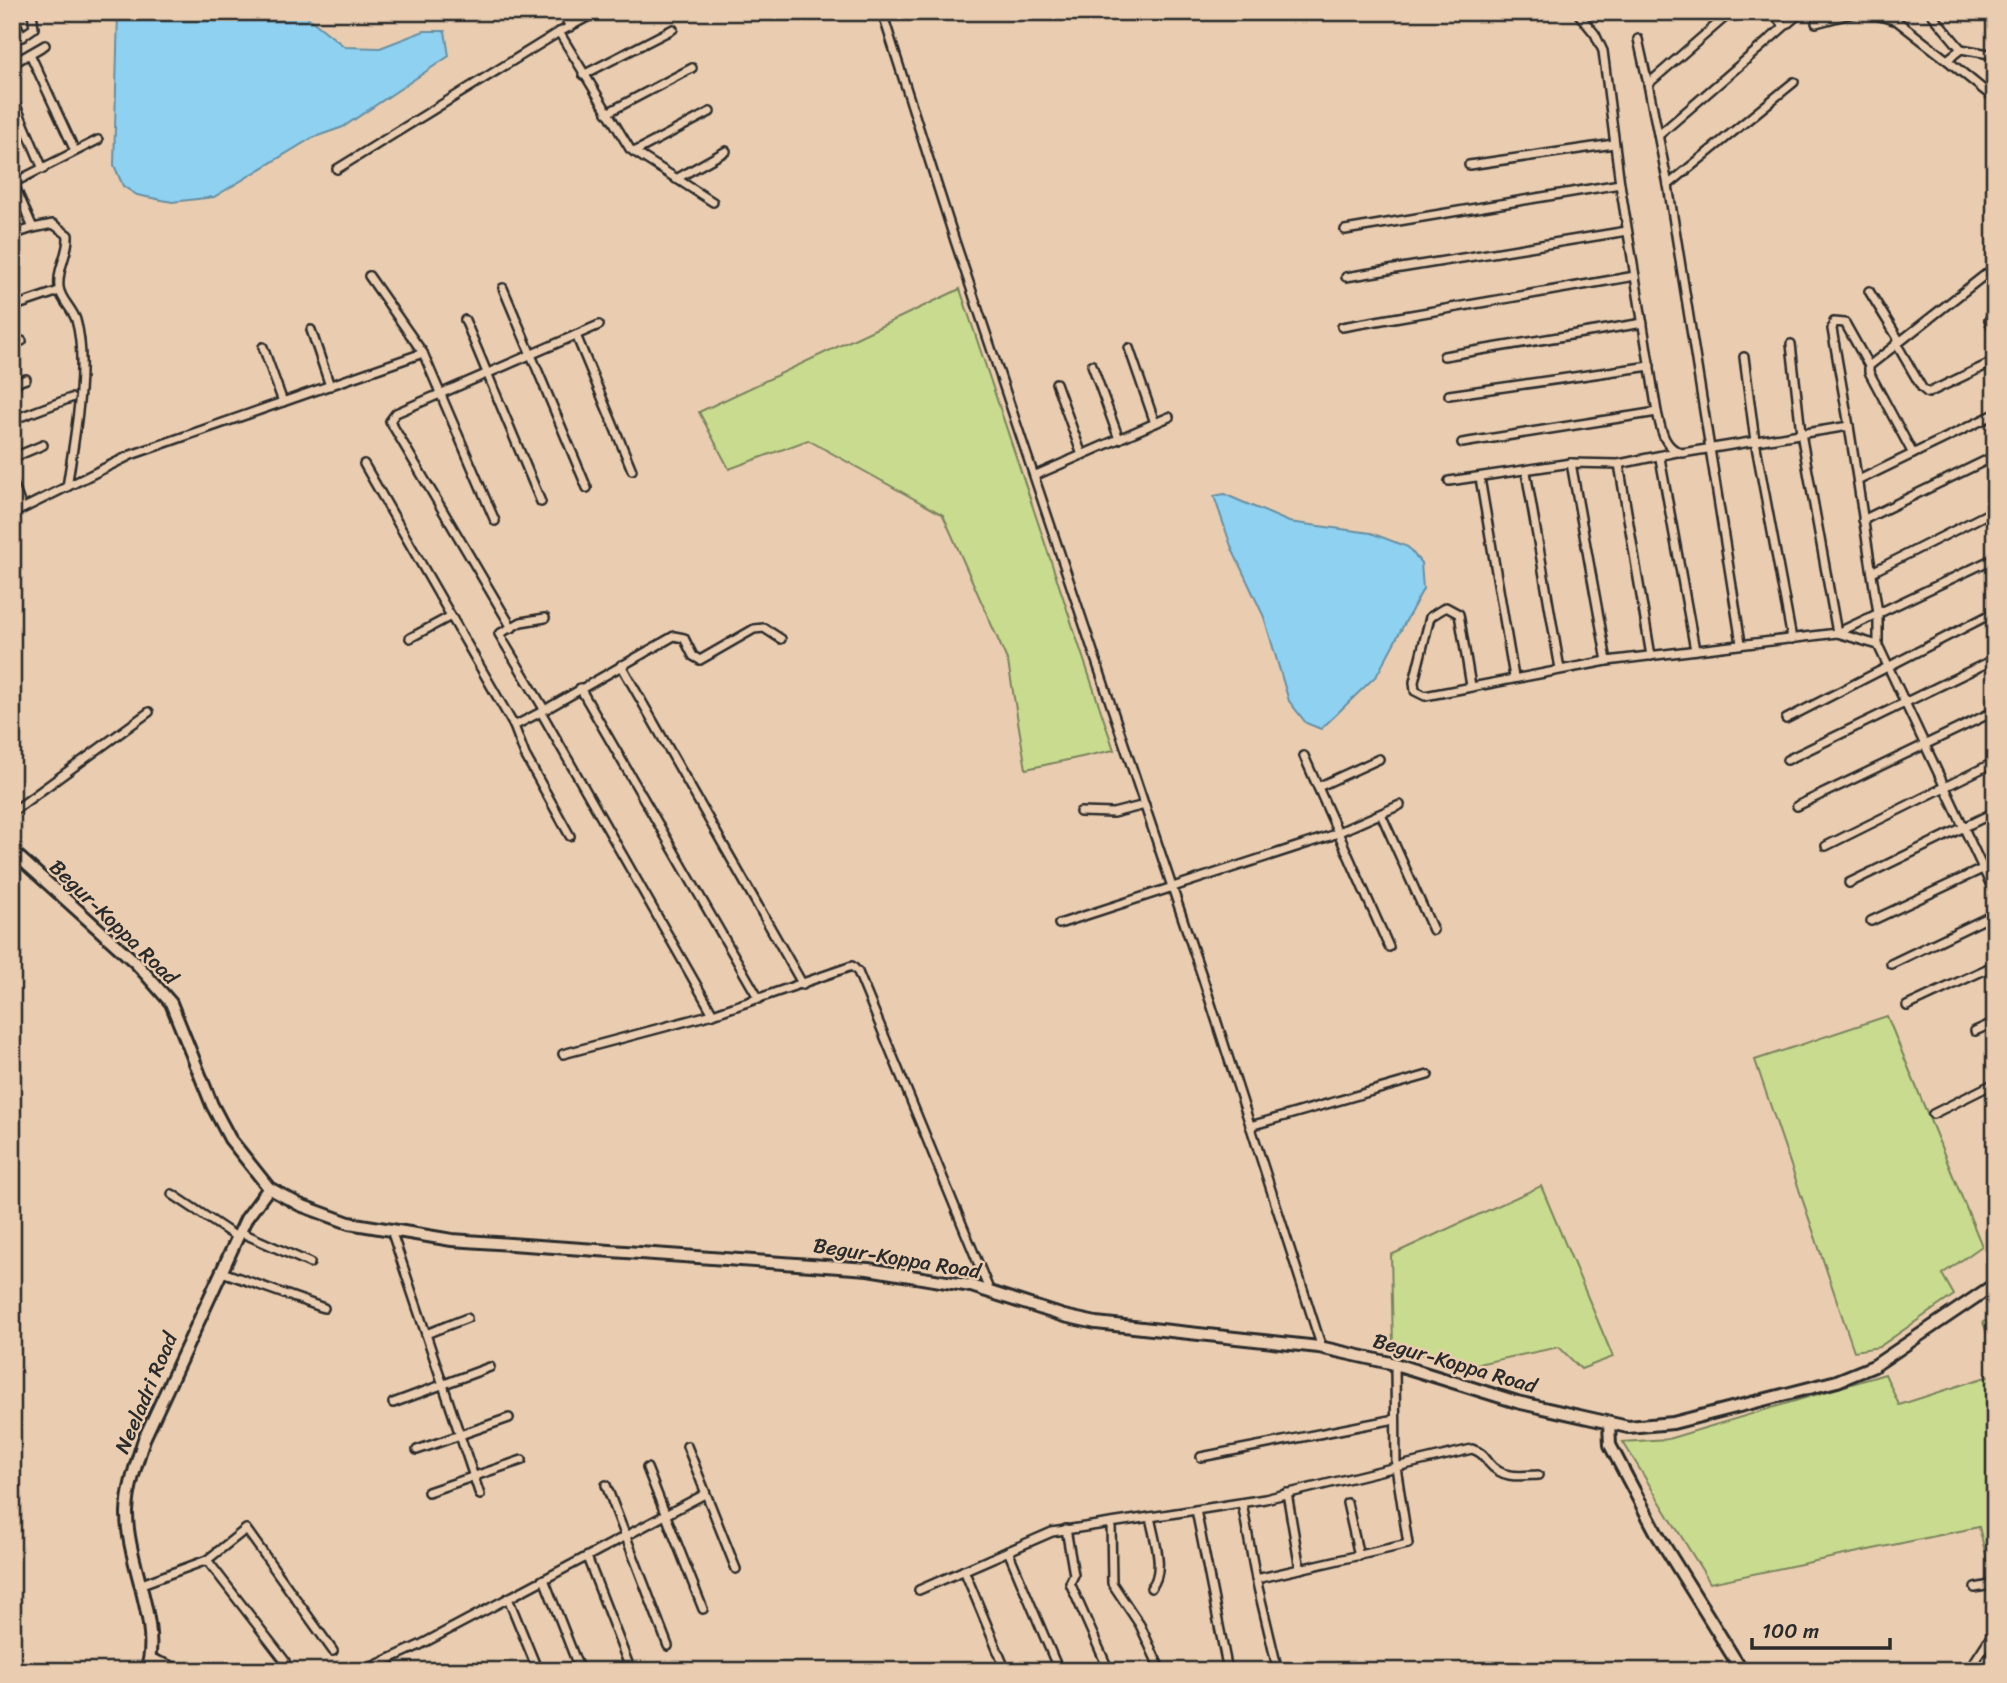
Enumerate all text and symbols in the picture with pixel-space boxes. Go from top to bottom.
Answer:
street label: Begur-Koppa Road [40,850,189,996]
street label: Begur-Koppa Road [810,1226,985,1290]
street label: Begur-Koppa Road [1368,1321,1543,1405]
street label: Neeladri Road [103,1325,189,1460]
scale bar [1752,1606,1890,1650]
text: 100 m [1762,1612,1819,1650]

